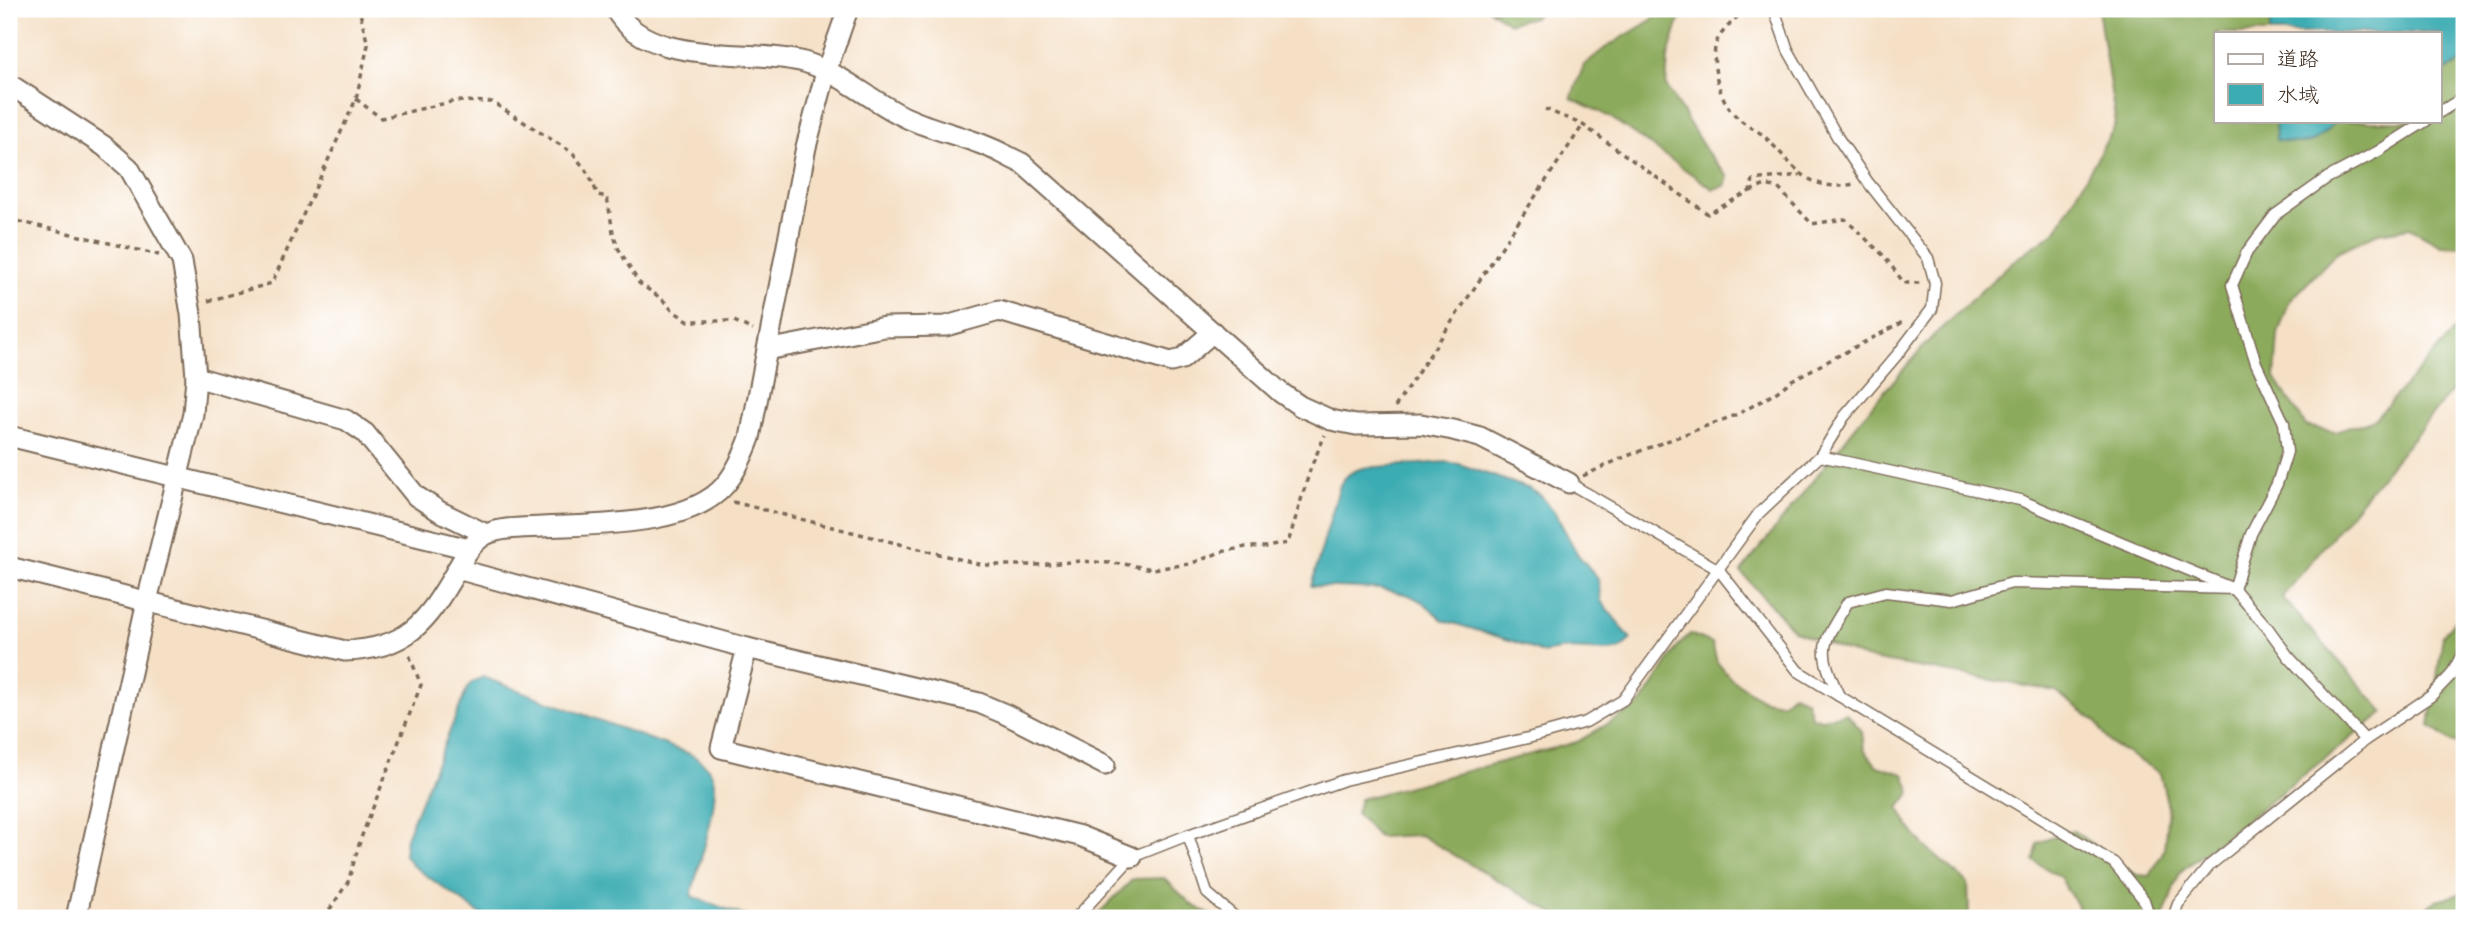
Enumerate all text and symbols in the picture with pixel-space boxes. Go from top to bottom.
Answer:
legend [2214,32,2442,122]
text: 道路 [2277,47,2319,71]
text: 水域 [2277,83,2319,107]

